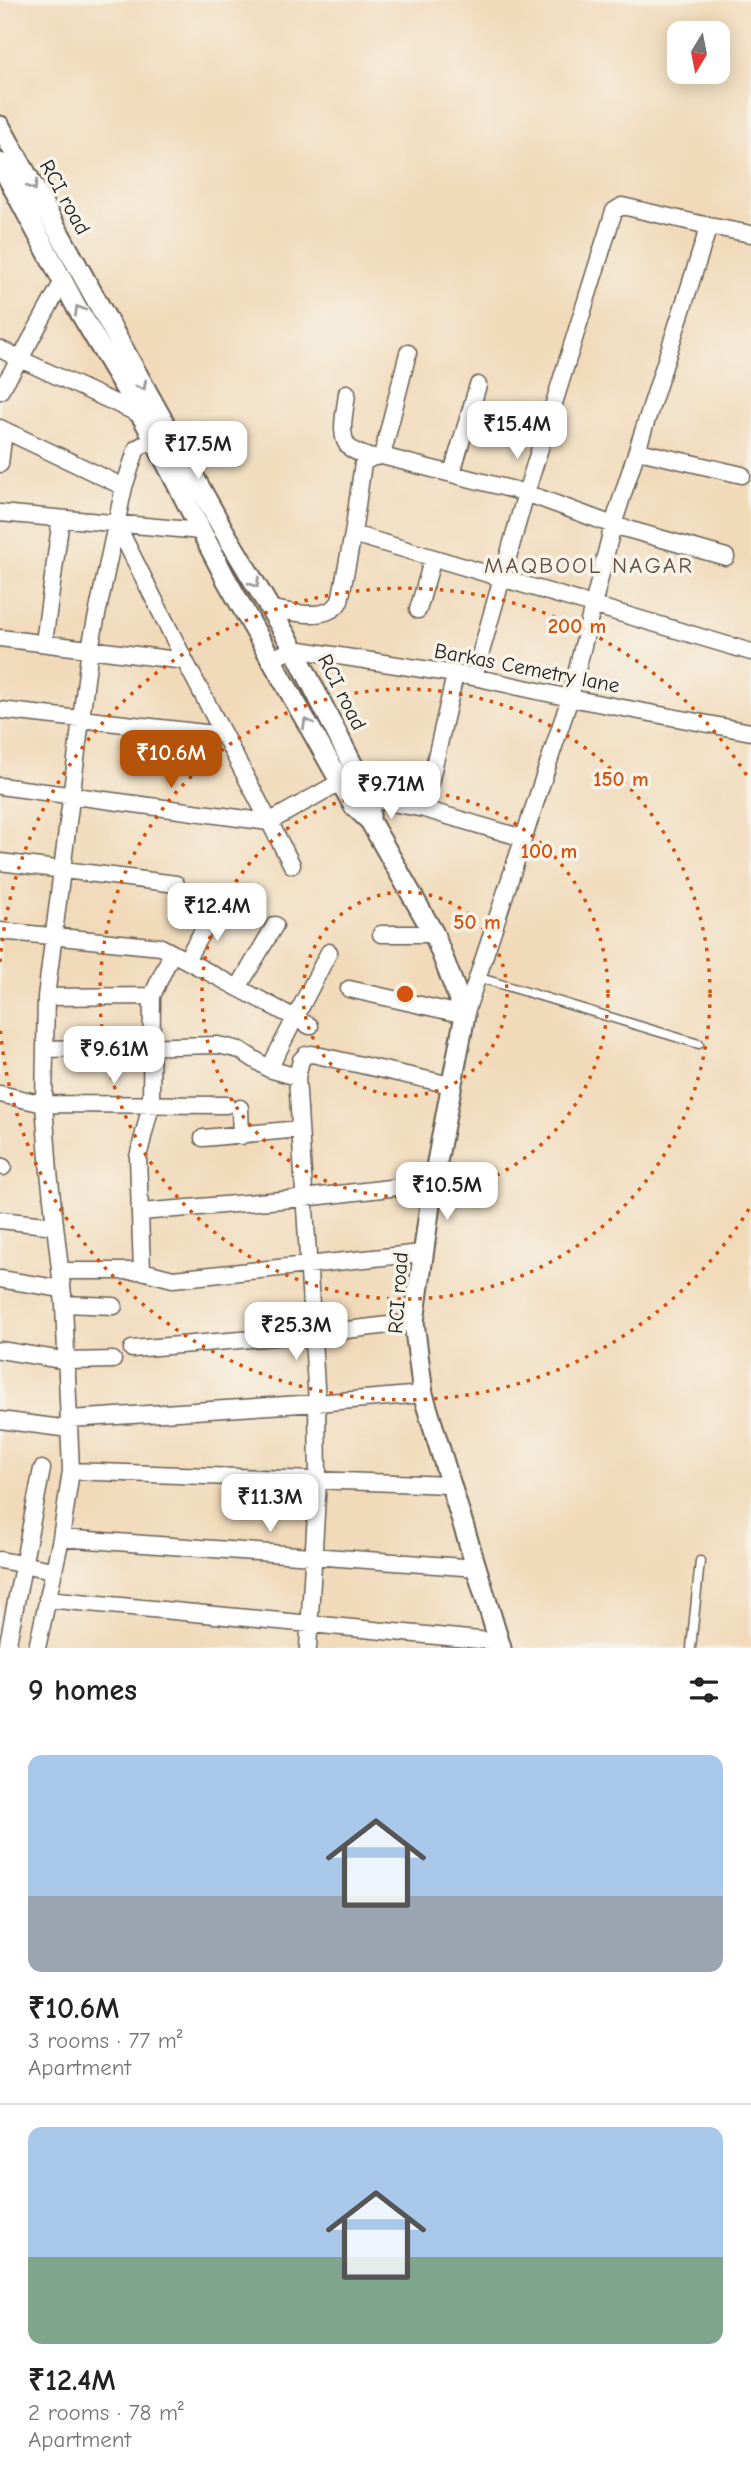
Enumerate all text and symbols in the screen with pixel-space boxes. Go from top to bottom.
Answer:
north arrow [667,21,730,84]
map controls [667,21,730,84]
street label: RCI road [35,155,95,239]
one-way arrow [25,179,38,191]
one-way arrow [74,304,87,317]
one-way arrow [134,379,147,391]
pin: ₹15.4M [460,402,574,461]
text: ₹15.4M [483,410,551,437]
pin: ₹17.5M [141,421,255,481]
text: ₹17.5M [164,430,232,457]
district label: MAQBOOL NAGAR [484,552,694,579]
one-way arrow [247,576,260,589]
text: 200 m [548,614,606,638]
street label: Barkas Cemetry lane [432,638,622,698]
street label: RCI road [313,650,371,734]
one-way arrow [302,718,315,730]
pin: ₹10.6M [114,730,228,790]
text: ₹10.6M [136,739,206,766]
pin: ₹9.71M [334,762,448,821]
text: 150 m [593,767,649,791]
text: ₹9.71M [357,770,425,797]
text: 100 m [521,839,577,863]
pin: ₹12.4M [160,884,274,943]
text: ₹12.4M [183,892,251,919]
text: 50 m [453,910,501,934]
centre of rings [393,982,417,1006]
pin: ₹9.61M [57,1026,171,1086]
text: ₹9.61M [80,1035,148,1062]
pin: ₹10.5M [390,1162,504,1222]
text: ₹10.5M [412,1171,482,1198]
street label: RCI road [383,1251,413,1335]
pin: ₹25.3M [239,1302,353,1362]
text: ₹25.3M [261,1311,331,1338]
pin: ₹11.3M [213,1474,327,1534]
text: ₹11.3M [237,1483,303,1510]
icon: filters [685,1671,723,1709]
text: 9 homes [28,1673,137,1708]
icon: home [313,1800,439,1926]
text: ₹10.6M [28,1991,119,2026]
text: 3 rooms · 77 m² [28,2027,183,2054]
text: Apartment [28,2054,131,2081]
icon: home [313,2172,439,2298]
text: ₹12.4M [28,2363,116,2398]
text: 2 rooms · 78 m² [28,2399,184,2426]
text: Apartment [28,2426,131,2453]

